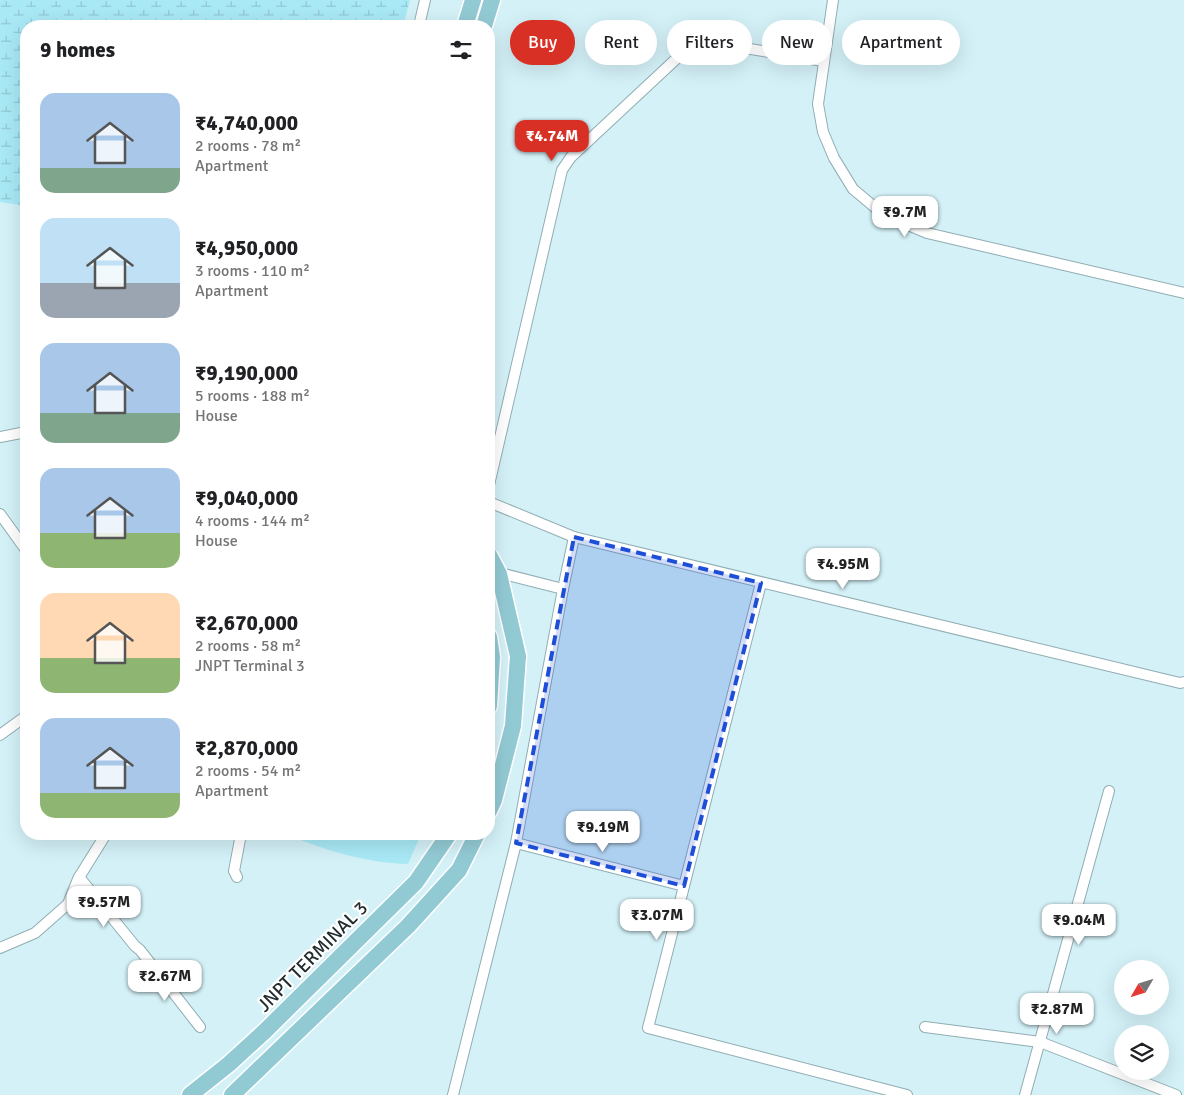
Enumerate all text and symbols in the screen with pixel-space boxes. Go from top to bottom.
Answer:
chip: Buy [510,20,575,65]
chip: Rent [585,20,657,65]
chip: Filters [667,20,752,65]
chip: New [762,20,832,65]
chip: Apartment [842,20,960,65]
icon: filters [447,36,475,64]
text: 9 homes [40,37,115,63]
text: ₹4,740,000 [195,110,298,136]
icon: home [80,113,140,173]
pin: ₹4.74M [511,120,593,162]
text: ₹4.74M [526,126,578,146]
text: 2 rooms · 78 m² [195,136,301,156]
text: Apartment [195,156,268,176]
pin: ₹9.7M [870,196,940,238]
text: ₹9.7M [883,202,927,222]
text: ₹4,950,000 [195,235,298,261]
icon: home [80,238,140,298]
text: 3 rooms · 110 m² [195,261,310,281]
text: Apartment [195,281,268,301]
text: ₹9,190,000 [195,360,298,386]
icon: home [80,363,140,423]
text: 5 rooms · 188 m² [195,386,310,406]
text: House [195,406,238,426]
text: ₹9,040,000 [195,485,298,511]
icon: home [80,488,140,548]
text: 4 rooms · 144 m² [195,511,310,531]
text: House [195,531,238,551]
pin: ₹4.95M [802,548,884,590]
text: ₹4.95M [817,554,869,574]
text: ₹2,670,000 [195,610,298,636]
icon: home [80,613,140,673]
text: 2 rooms · 58 m² [195,636,301,656]
text: JNPT Terminal 3 [195,656,305,676]
text: ₹2,870,000 [195,735,298,761]
icon: home [80,738,140,798]
text: 2 rooms · 54 m² [195,761,301,781]
text: Apartment [195,781,268,801]
pin: ₹9.19M [562,810,644,853]
text: ₹9.19M [577,817,629,837]
pin: ₹9.57M [63,886,145,928]
text: ₹9.57M [78,892,130,912]
street label: JNPT TERMINAL 3 [252,896,373,1017]
pin: ₹3.07M [616,898,698,941]
pin: ₹9.04M [1038,904,1120,946]
text: ₹3.07M [631,905,683,925]
text: ₹9.04M [1053,910,1105,930]
pin: ₹2.67M [124,960,206,1002]
north arrow [1114,960,1169,1015]
map controls [1114,960,1169,1080]
text: ₹2.67M [139,966,191,986]
pin: ₹2.87M [1016,992,1098,1035]
text: ₹2.87M [1031,999,1083,1019]
button: layers [1114,1025,1169,1080]

